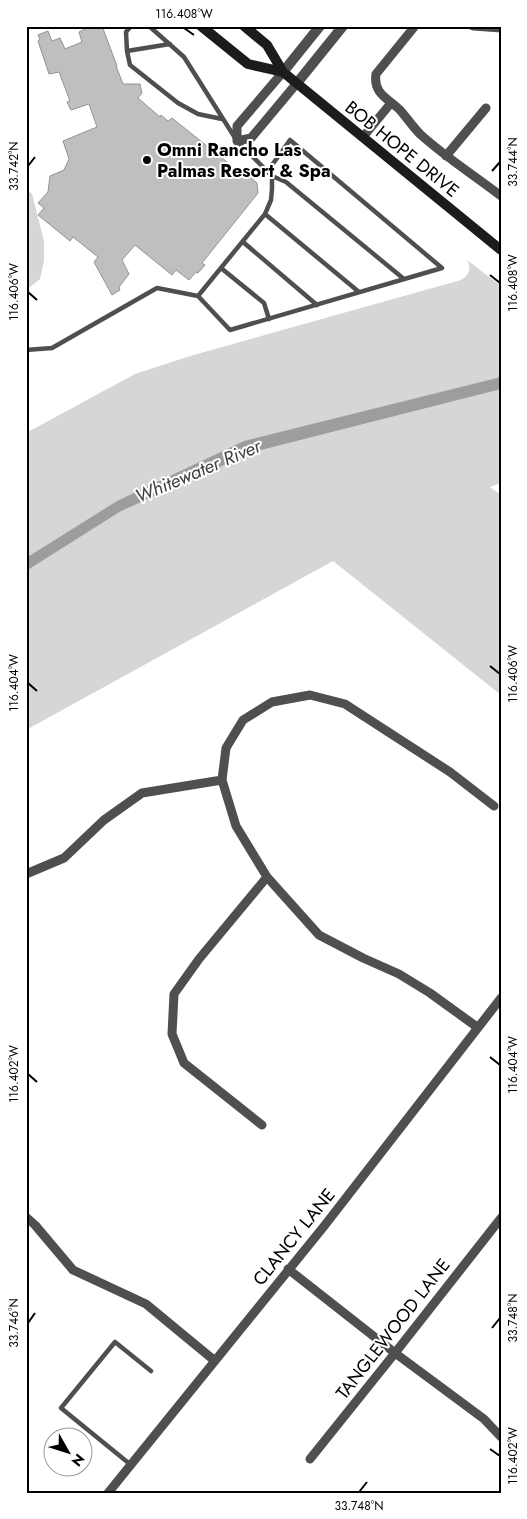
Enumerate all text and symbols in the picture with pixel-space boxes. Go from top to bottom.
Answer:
text: 116.408°W [155,5,213,23]
street label: BOB HOPE DRIVE [339,95,465,203]
place label: Omni Rancho Las Palmas Resort & Spa [157,137,331,184]
text: 33.744°N [504,137,522,187]
text: 33.742°N [5,141,23,191]
marker: Omni Rancho Las Palmas Resort & Spa [141,154,153,166]
text: 116.408°W [504,254,522,312]
text: 116.406°W [5,263,23,321]
water label: Whitewater River [131,432,267,510]
text: 116.406°W [504,645,522,703]
text: 116.404°W [5,654,23,712]
text: 116.404°W [504,1036,522,1094]
text: 116.402°W [5,1045,23,1103]
street label: CLANCY LANE [247,1183,341,1291]
street label: TANGLEWOOD LANE [330,1253,456,1405]
text: 33.748°N [504,1293,522,1343]
text: 33.746°N [5,1298,23,1348]
north arrow [42,1426,92,1476]
text: 116.402°W [504,1427,522,1485]
text: N [67,1450,89,1471]
text: 33.748°N [334,1497,384,1515]

